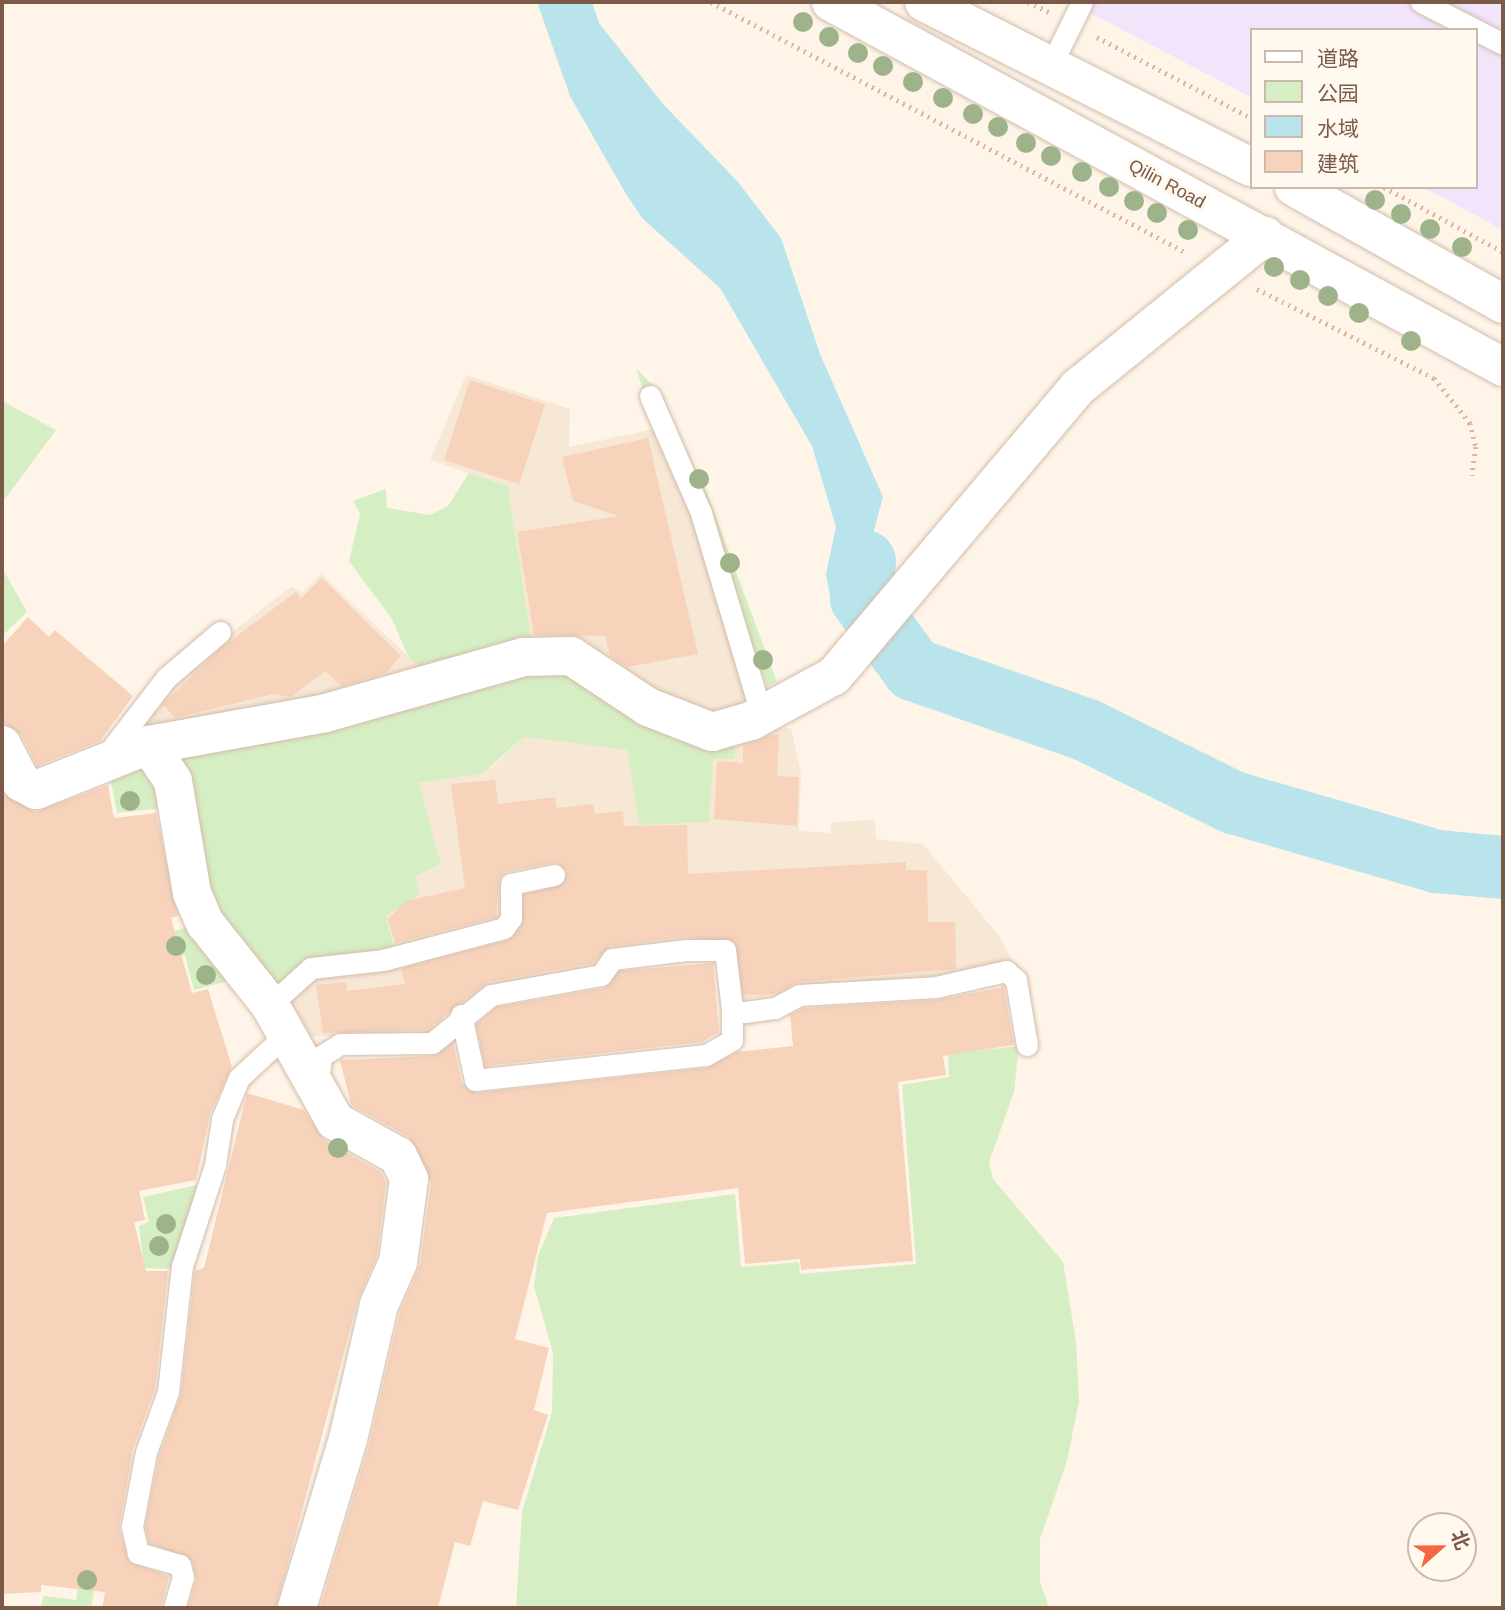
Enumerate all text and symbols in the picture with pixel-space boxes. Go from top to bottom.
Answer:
legend [1250,28,1477,189]
text: 道路 [1317,47,1359,70]
text: 公园 [1317,82,1359,105]
text: 水域 [1317,117,1359,140]
text: 建筑 [1317,152,1359,175]
street label: Qilin Road [1125,155,1209,213]
north arrow [1407,1512,1477,1582]
text: 北 [1447,1527,1473,1553]

